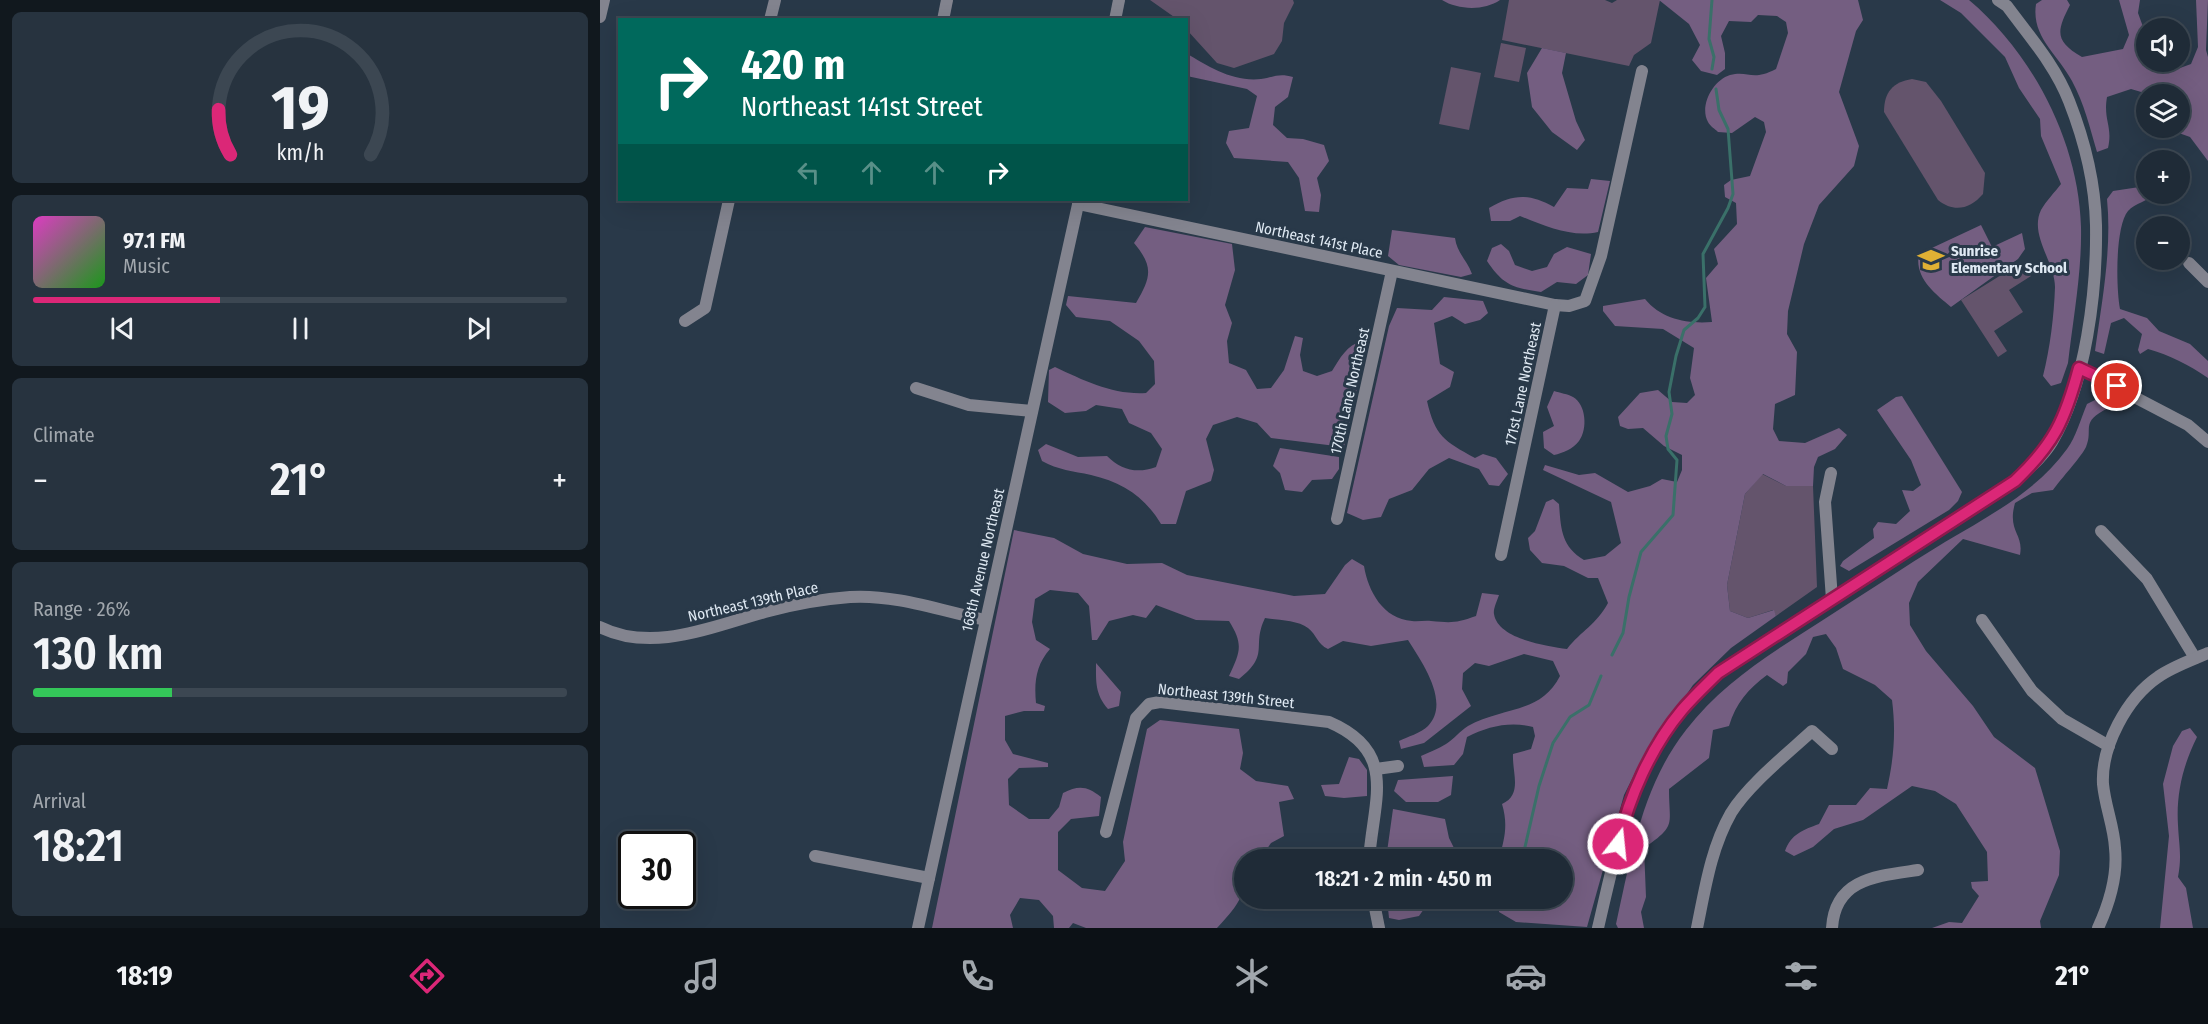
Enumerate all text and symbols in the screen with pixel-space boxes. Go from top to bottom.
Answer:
map controls [2136,18,2190,270]
button: sound [2136,18,2190,72]
text: 420 m [741,40,845,90]
icon: right [642,42,720,120]
text: 19 [271,71,329,146]
button: layers [2136,84,2190,138]
text: Northeast 141st Street [741,91,983,123]
text: km/h [276,140,324,166]
button: + [2136,150,2190,204]
icon: left [792,156,825,189]
icon: ahead [855,156,888,189]
icon: ahead [918,156,951,189]
icon: right [981,156,1014,189]
button: − [2136,216,2190,270]
street label: Northeast 141st Place [1254,218,1384,262]
text: 97.1 FM [123,227,185,254]
place label: Sunrise Elementary School [1951,242,2068,277]
school or university icon: Sunrise Elementary School [1916,245,1946,275]
text: Music [123,254,170,278]
icon: previous [106,312,139,345]
icon: pause [284,312,317,345]
icon: next [462,312,495,345]
street label: 171st Lane Northeast [1501,320,1545,448]
street label: 170th Lane Northeast [1327,326,1373,456]
pin [2091,360,2142,411]
icon: arrive [2100,369,2133,402]
text: Climate [33,423,95,447]
text: 21° [270,453,330,507]
text: − [33,461,48,501]
text: + [552,461,567,501]
street label: 168th Avenue Northeast [958,486,1008,633]
street label: Northeast 139th Place [686,578,820,626]
text: Range · 26% [33,597,130,621]
text: 130 km [33,627,164,681]
street label: Northeast 139th Street [1157,680,1295,712]
text: Arrival [33,789,86,813]
position arrow [1586,812,1650,876]
text: 18:21 [33,819,124,873]
speed limit sign: 30 [618,831,696,909]
text: 18:21 · 2 min · 450 m [1315,865,1492,892]
icon: directions [406,955,448,997]
icon: music [681,955,723,997]
icon: phone [956,955,998,997]
icon: climate [1231,955,1273,997]
icon: car [1505,955,1547,997]
icon: filters [1780,955,1822,997]
text: 18:19 [116,960,173,992]
text: 21° [2055,960,2091,992]

